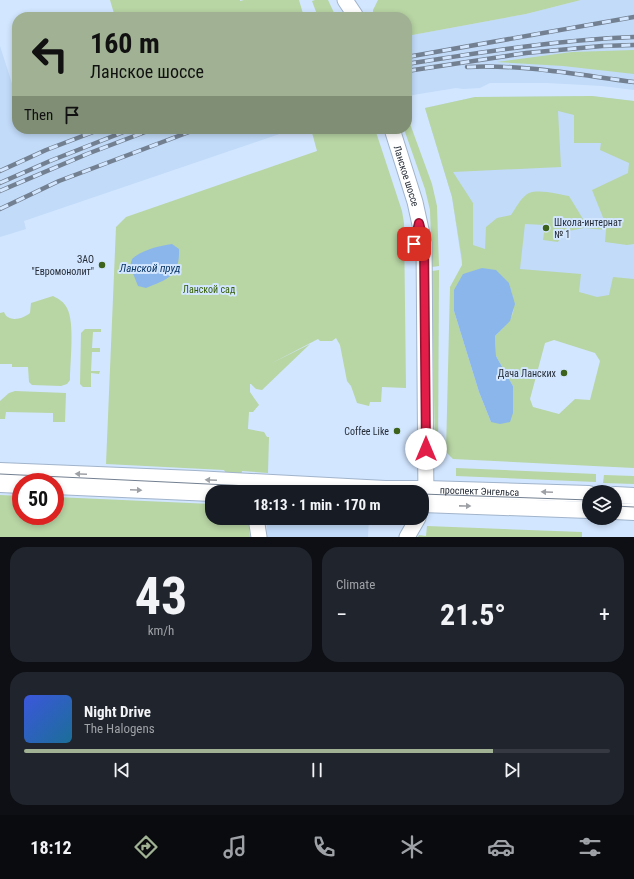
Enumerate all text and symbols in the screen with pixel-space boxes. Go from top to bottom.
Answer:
text: 160 m [90,27,160,60]
icon: left [24,28,76,80]
text: Ланское шоссе [90,61,204,82]
icon: arrive [61,104,83,126]
text: Then [24,106,53,124]
street label: Ланское шоссе [392,144,421,208]
place label: Школа-интернат № 1 [554,217,622,240]
marker: Школа-интернат № 1 [541,223,551,233]
pin [397,227,431,261]
icon: arrive [403,233,425,255]
place label: ЗАО "Евромонолит" [32,254,94,277]
marker: ЗАО "Евромонолит" [97,260,107,270]
water label: Ланской пруд [119,262,181,275]
park label: Ланской сад [183,284,236,295]
place label: Дача Ланских [498,368,557,379]
marker: Дача Ланских [559,368,569,378]
place label: Coffee Like [344,426,389,437]
marker: Coffee Like [392,426,402,436]
position arrow [405,428,447,470]
one-way arrow [75,471,87,478]
speed limit sign: 50 [12,473,64,525]
one-way arrow [205,476,217,483]
street label: проспект Энгельса [440,484,520,497]
map controls [582,485,622,525]
button: layers [582,485,622,525]
one-way arrow [130,487,143,493]
one-way arrow [541,489,553,496]
text: 18:13 · 1 min · 170 m [253,496,381,514]
one-way arrow [459,502,471,509]
text: 43 [135,566,187,627]
text: Climate [336,577,375,592]
text: 21.5° [440,597,506,632]
text: − [336,602,347,627]
text: + [599,602,610,627]
text: km/h [148,623,174,638]
text: Night Drive [84,703,151,721]
text: The Halogens [84,721,155,736]
icon: previous [111,759,133,781]
icon: pause [306,759,328,781]
icon: next [501,759,523,781]
icon: directions [132,833,160,861]
icon: music [221,833,249,861]
icon: phone [310,833,338,861]
icon: climate [398,833,426,861]
icon: car [487,833,515,861]
icon: filters [576,833,604,861]
text: 18:12 [30,837,72,858]

